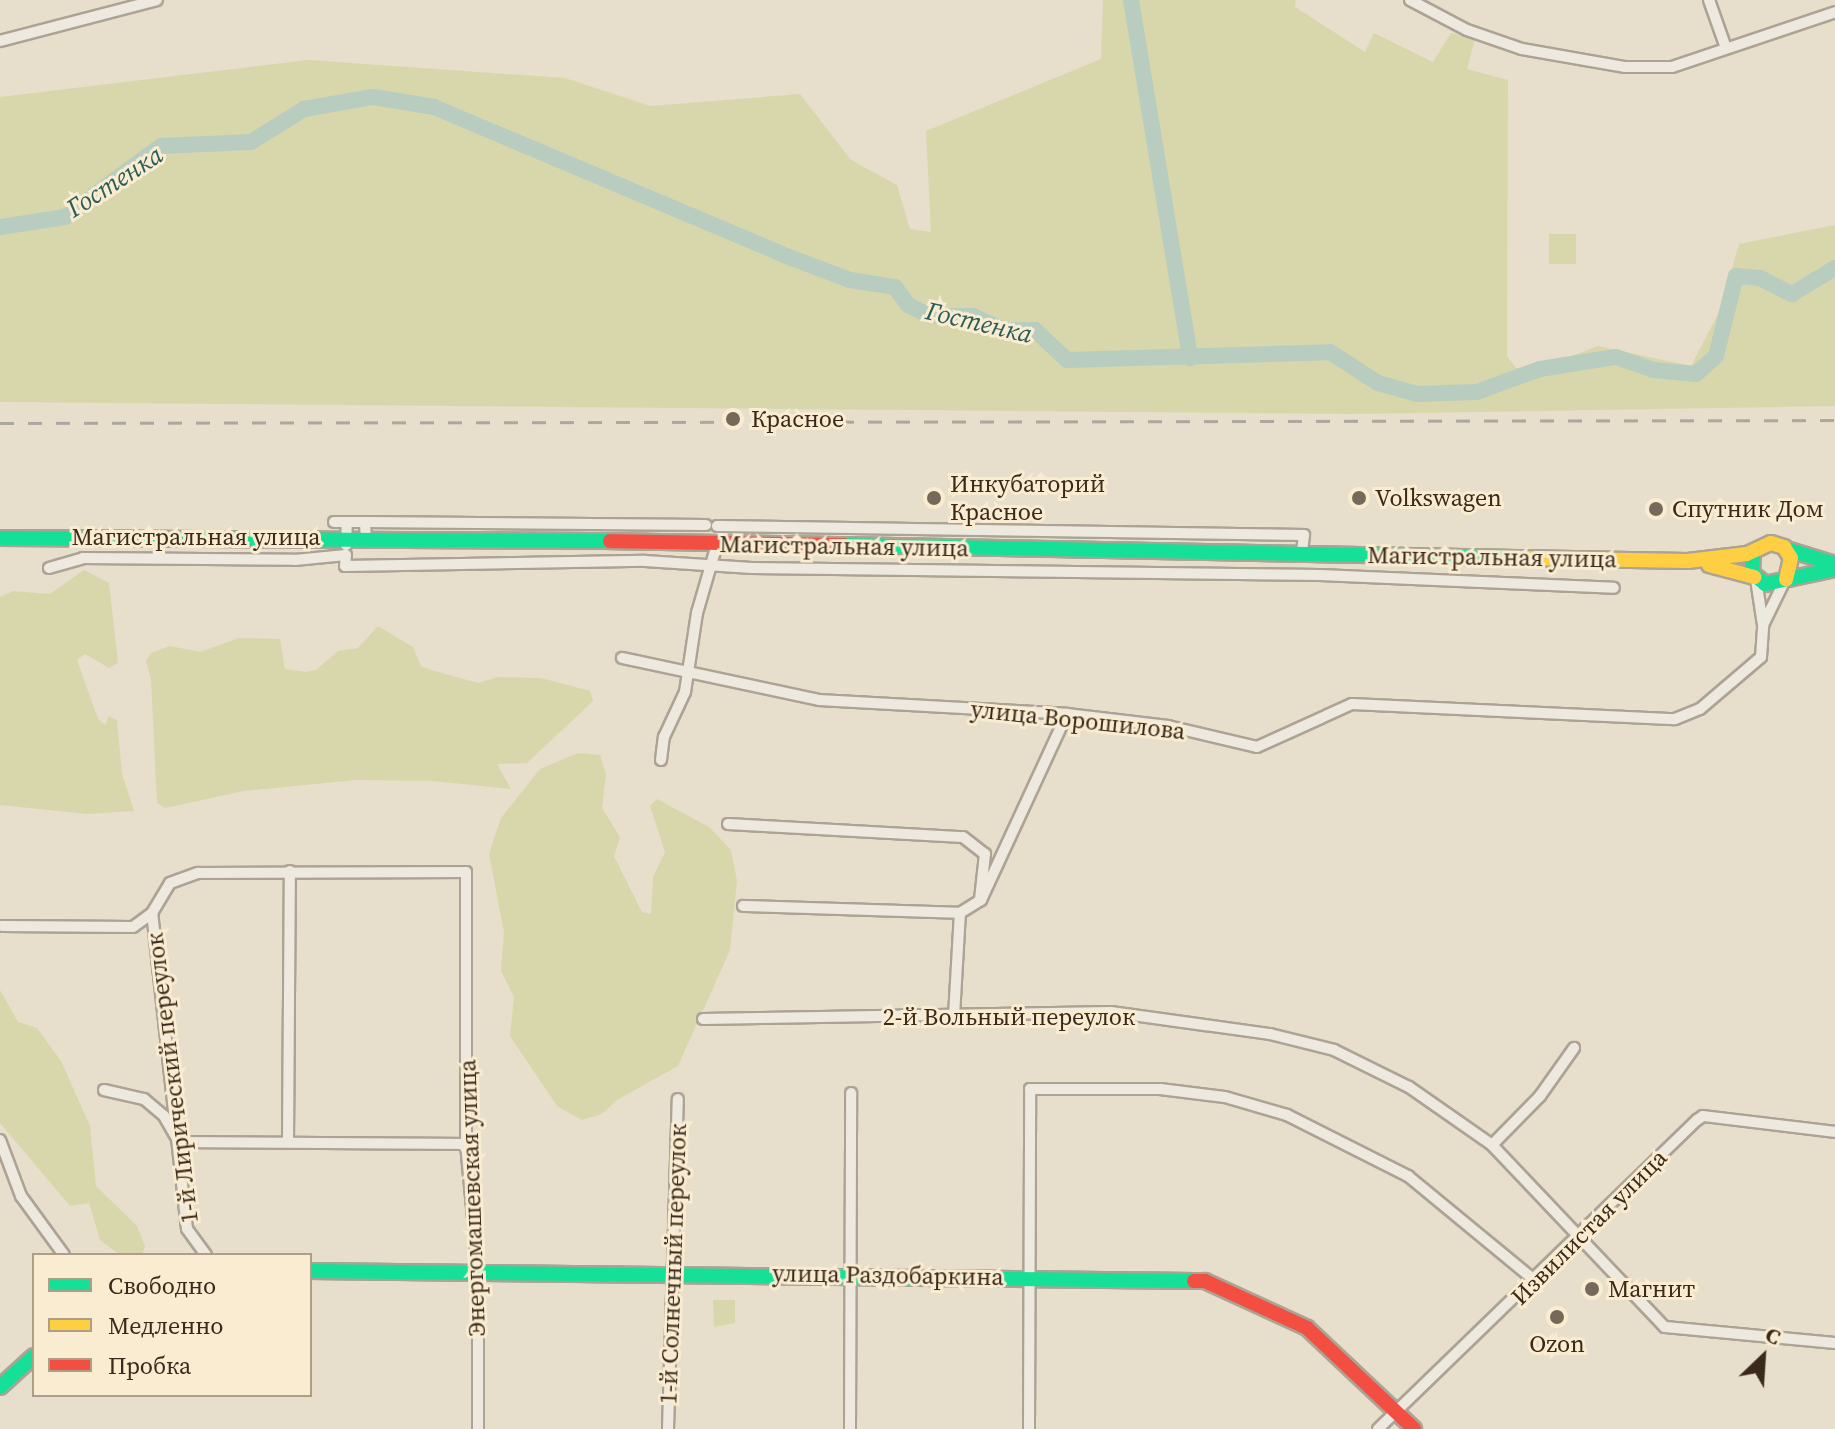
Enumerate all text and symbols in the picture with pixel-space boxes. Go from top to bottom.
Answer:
water label: Гостенка [61,139,169,225]
water label: Гостенка [923,296,1035,350]
place label: Красное [751,405,844,433]
marker: Красное [722,408,744,430]
place label: Инкубаторий Красное [950,470,1105,526]
place label: Volkswagen [1375,484,1502,512]
marker: Инкубаторий Красное [925,489,943,507]
marker: Volkswagen [1350,489,1368,507]
place label: Спутник Дом [1672,495,1824,523]
marker: Спутник Дом [1647,500,1665,518]
street label: Магистральная улица [71,523,321,551]
street label: Магистральная улица [719,529,969,563]
street label: Магистральная улица [1367,540,1617,574]
street label: улица Ворошилова [969,694,1187,746]
street label: 1-й Лирический переулок [140,931,204,1225]
street label: 2-й Вольный переулок [883,1003,1135,1031]
street label: Энергомашевская улица [453,1059,491,1337]
street label: 1-й Солнечный переулок [654,1123,692,1405]
street label: Извилистая улица [1505,1143,1673,1311]
legend [32,1253,312,1397]
street label: улица Раздобаркина [772,1259,1004,1291]
text: Свободно [108,1269,216,1302]
place label: Магнит [1608,1275,1695,1303]
marker: Магнит [1583,1280,1601,1298]
marker: Ozon [1548,1308,1566,1326]
text: Медленно [108,1309,223,1342]
north arrow [1723,1317,1803,1397]
text: С [1761,1319,1786,1352]
place label: Ozon [1529,1330,1585,1358]
text: Пробка [108,1349,191,1382]

